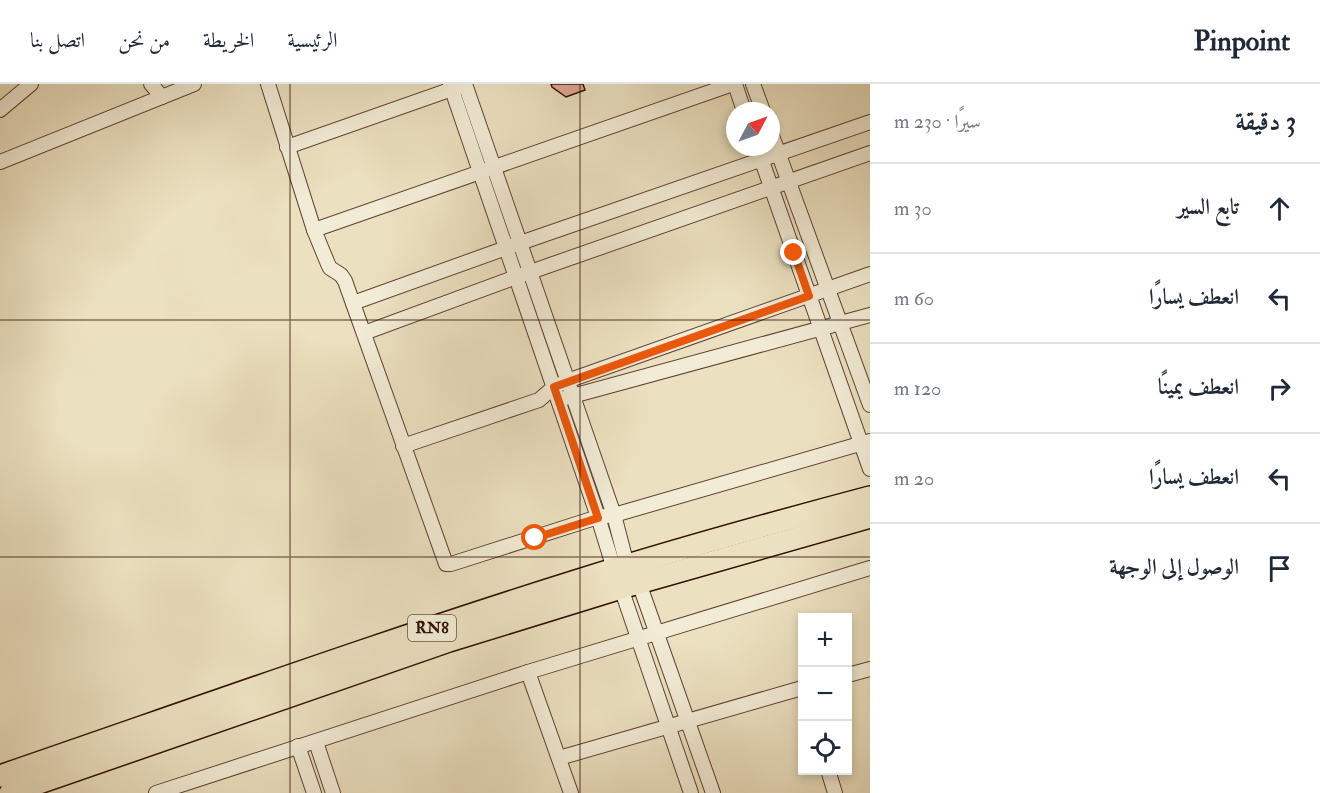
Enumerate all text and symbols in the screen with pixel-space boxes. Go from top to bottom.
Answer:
text: Pinpoint [1194,24,1290,59]
text: اتصل بنا [30,27,85,54]
text: من نحن [118,27,170,54]
text: الخريطة [203,27,254,54]
text: الرئيسية [287,27,338,54]
north arrow [726,102,780,156]
text: 3 دقيقة [1235,106,1296,138]
text: سيرًا · 230 m [894,109,981,134]
icon: ahead [1263,192,1296,225]
text: تابع السير [1177,193,1239,221]
text: 30 m [894,196,932,221]
route end [780,239,806,265]
icon: left [1263,282,1296,315]
text: انعطف يسارًا [1149,283,1239,311]
text: 60 m [894,286,934,311]
icon: right [1263,372,1296,405]
text: انعطف يمينًا [1158,373,1239,401]
text: 120 m [894,376,941,401]
icon: left [1263,462,1296,495]
text: انعطف يسارًا [1149,463,1239,491]
text: 20 m [894,466,934,491]
route start [521,524,547,550]
icon: arrive [1263,552,1296,585]
text: الوصول إلى الوجهة [1109,553,1239,581]
map controls [798,613,852,775]
button: + [798,613,852,667]
road number: RN8 [408,615,456,641]
button: − [798,667,852,721]
button: locate [798,721,852,775]

